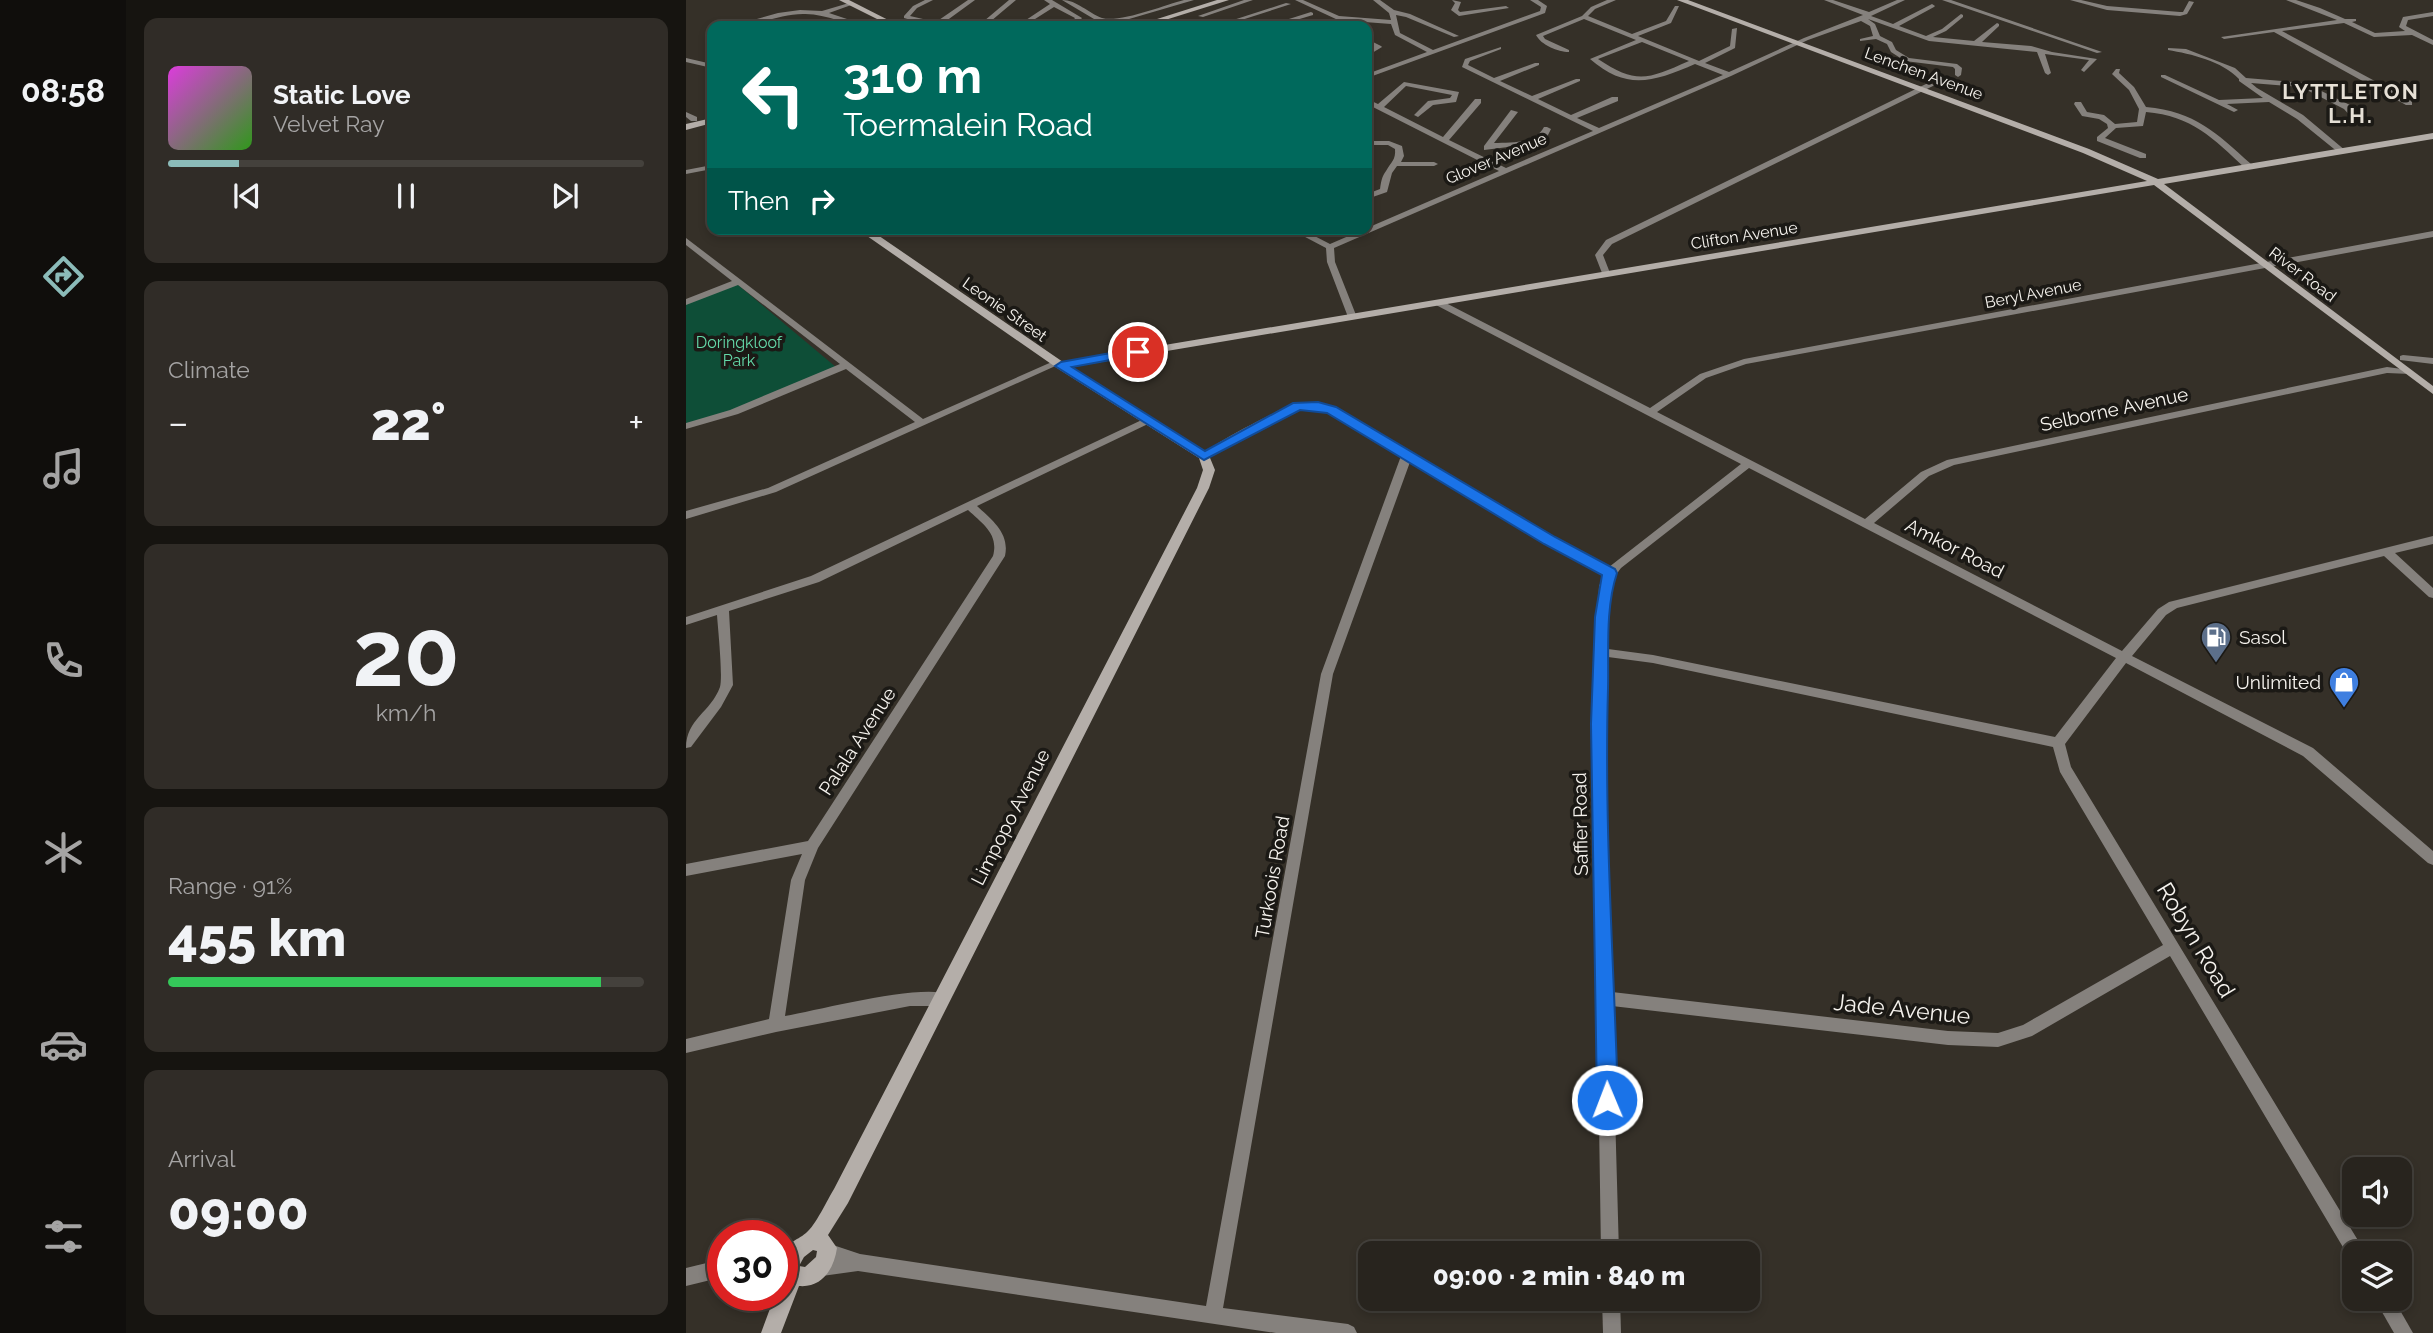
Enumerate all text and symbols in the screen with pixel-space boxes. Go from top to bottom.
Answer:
street label: Lenchen Avenue [1862,43,1986,104]
text: 310 m [843,47,982,104]
icon: left [728,49,819,140]
text: 08:58 [21,72,105,109]
district label: LYTTLETON L.H. [2282,79,2420,128]
text: Static Love [273,80,411,110]
text: Toermalein Road [843,106,1093,143]
text: Velvet Ray [273,110,385,137]
street label: Glover Avenue [1443,129,1549,188]
icon: previous [228,177,266,215]
icon: pause [387,177,425,215]
icon: next [546,177,584,215]
icon: right [803,182,841,220]
text: Then [728,186,789,216]
street label: Clifton Avenue [1689,218,1799,253]
street label: River Road [2265,243,2340,306]
icon: directions [39,252,88,301]
street label: Leonie Street [959,273,1051,346]
street label: Beryl Avenue [1983,275,2083,312]
pin [1108,322,1168,382]
park label: Doringkloof Park [696,333,783,370]
icon: arrive [1119,333,1157,371]
text: Climate [168,356,250,383]
street label: Selborne Avenue [2038,383,2190,435]
text: 22° [371,391,446,452]
text: − [168,400,188,445]
text: + [628,400,644,445]
icon: music [39,444,88,493]
street label: Amkor Road [1902,514,2008,582]
text: 20 [352,600,460,707]
fuel station icon: Sasol [2199,620,2233,664]
place label: Sasol [2239,626,2287,648]
icon: phone [39,636,88,685]
shop icon: Unlimited [2327,665,2361,709]
place label: Unlimited [2236,671,2321,693]
street label: Palala Avenue [814,683,900,799]
text: km/h [376,699,436,726]
street label: Limpopo Avenue [966,745,1054,889]
street label: Saffier Road [1568,772,1592,876]
street label: Turkoois Road [1250,814,1294,940]
icon: climate [39,828,88,877]
text: Range · 91% [168,872,292,899]
street label: Robyn Road [2152,877,2241,1002]
text: 455 km [168,907,346,968]
street label: Jade Avenue [1832,988,1972,1029]
icon: car [39,1020,88,1069]
position arrow [1570,1063,1644,1137]
text: Arrival [168,1145,235,1172]
map controls [2342,1157,2412,1311]
button: sound [2342,1157,2412,1227]
text: 09:00 [168,1180,309,1241]
icon: filters [39,1212,88,1261]
speed limit sign: 30 [707,1220,798,1311]
button: layers [2342,1241,2412,1311]
text: 09:00 · 2 min · 840 m [1433,1261,1685,1291]

